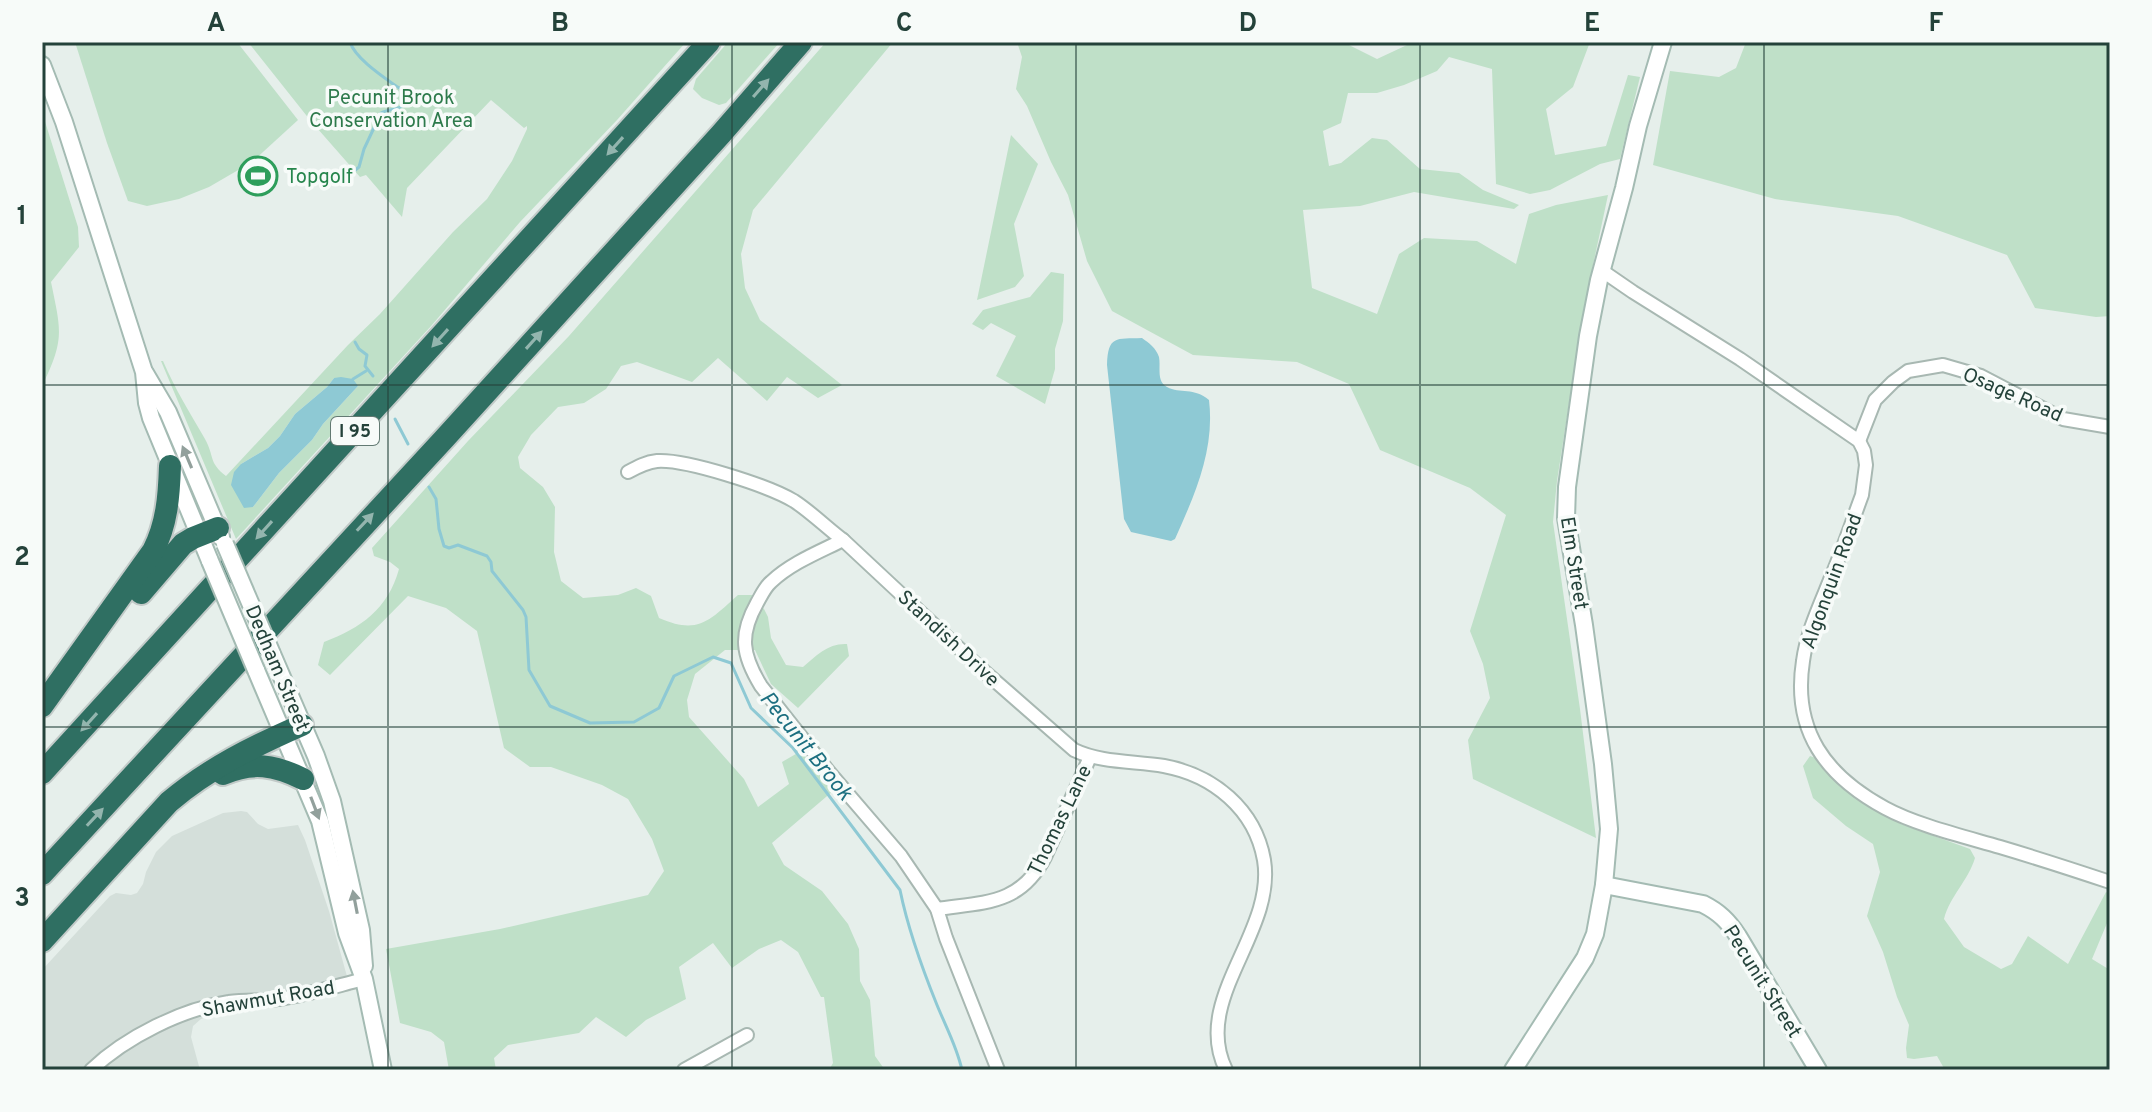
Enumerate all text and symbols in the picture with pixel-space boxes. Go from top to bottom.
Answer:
text: A [207,8,225,41]
text: B [551,8,569,41]
text: C [896,8,912,41]
text: D [1239,8,1257,41]
text: E [1584,8,1600,41]
text: F [1929,8,1944,41]
one-way arrow [752,78,769,98]
park label: Pecunit Brook Conservation Area [309,86,473,135]
one-way arrow [607,137,625,156]
sports icon: Topgolf [237,155,279,197]
place label: Topgolf [286,165,353,191]
text: 1 [17,201,27,234]
one-way arrow [431,329,449,348]
one-way arrow [525,330,543,349]
street label: Osage Road [1958,362,2066,429]
road number: I 95 [331,417,379,445]
one-way arrow [181,445,194,468]
street label: Algonquin Road [1796,510,1869,653]
one-way arrow [356,513,374,532]
street label: Elm Street [1553,515,1593,612]
one-way arrow [256,520,274,539]
text: 2 [14,542,30,575]
street label: Standish Drive [891,585,1004,693]
street label: Dedham Street [238,602,314,736]
water label: Pecunit Brook [753,686,858,807]
one-way arrow [80,712,98,731]
street label: Thomas Lane [1023,761,1099,881]
one-way arrow [309,796,322,820]
one-way arrow [85,808,103,827]
text: 3 [14,883,30,916]
one-way arrow [348,889,361,914]
street label: Pecunit Street [1716,921,1806,1043]
street label: Shawmut Road [200,975,337,1024]

